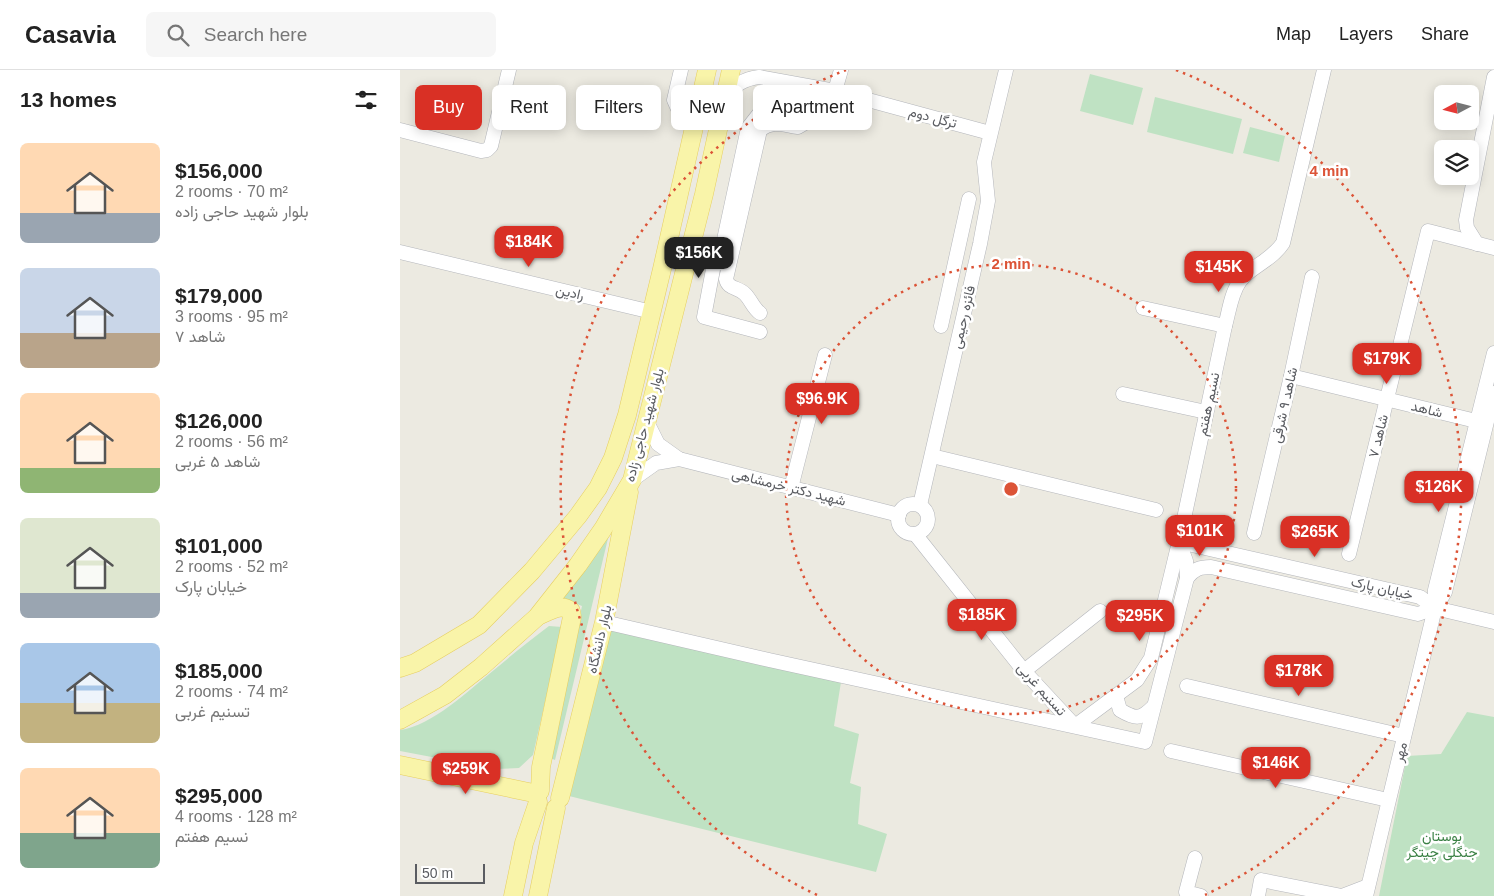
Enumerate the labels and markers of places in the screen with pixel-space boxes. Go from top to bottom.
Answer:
pin: $184K [494,226,564,268]
pin: $156K [664,236,734,279]
pin: $145K [1184,250,1254,293]
pin: $179K [1352,342,1422,385]
pin: $96.9K [781,382,863,425]
pin: $126K [1404,470,1474,513]
centre of rings [1002,480,1020,498]
pin: $101K [1165,514,1235,557]
pin: $265K [1280,516,1350,558]
pin: $185K [947,598,1017,641]
pin: $295K [1105,600,1175,642]
pin: $178K [1264,654,1334,697]
pin: $146K [1241,746,1311,789]
pin: $259K [431,752,501,795]

